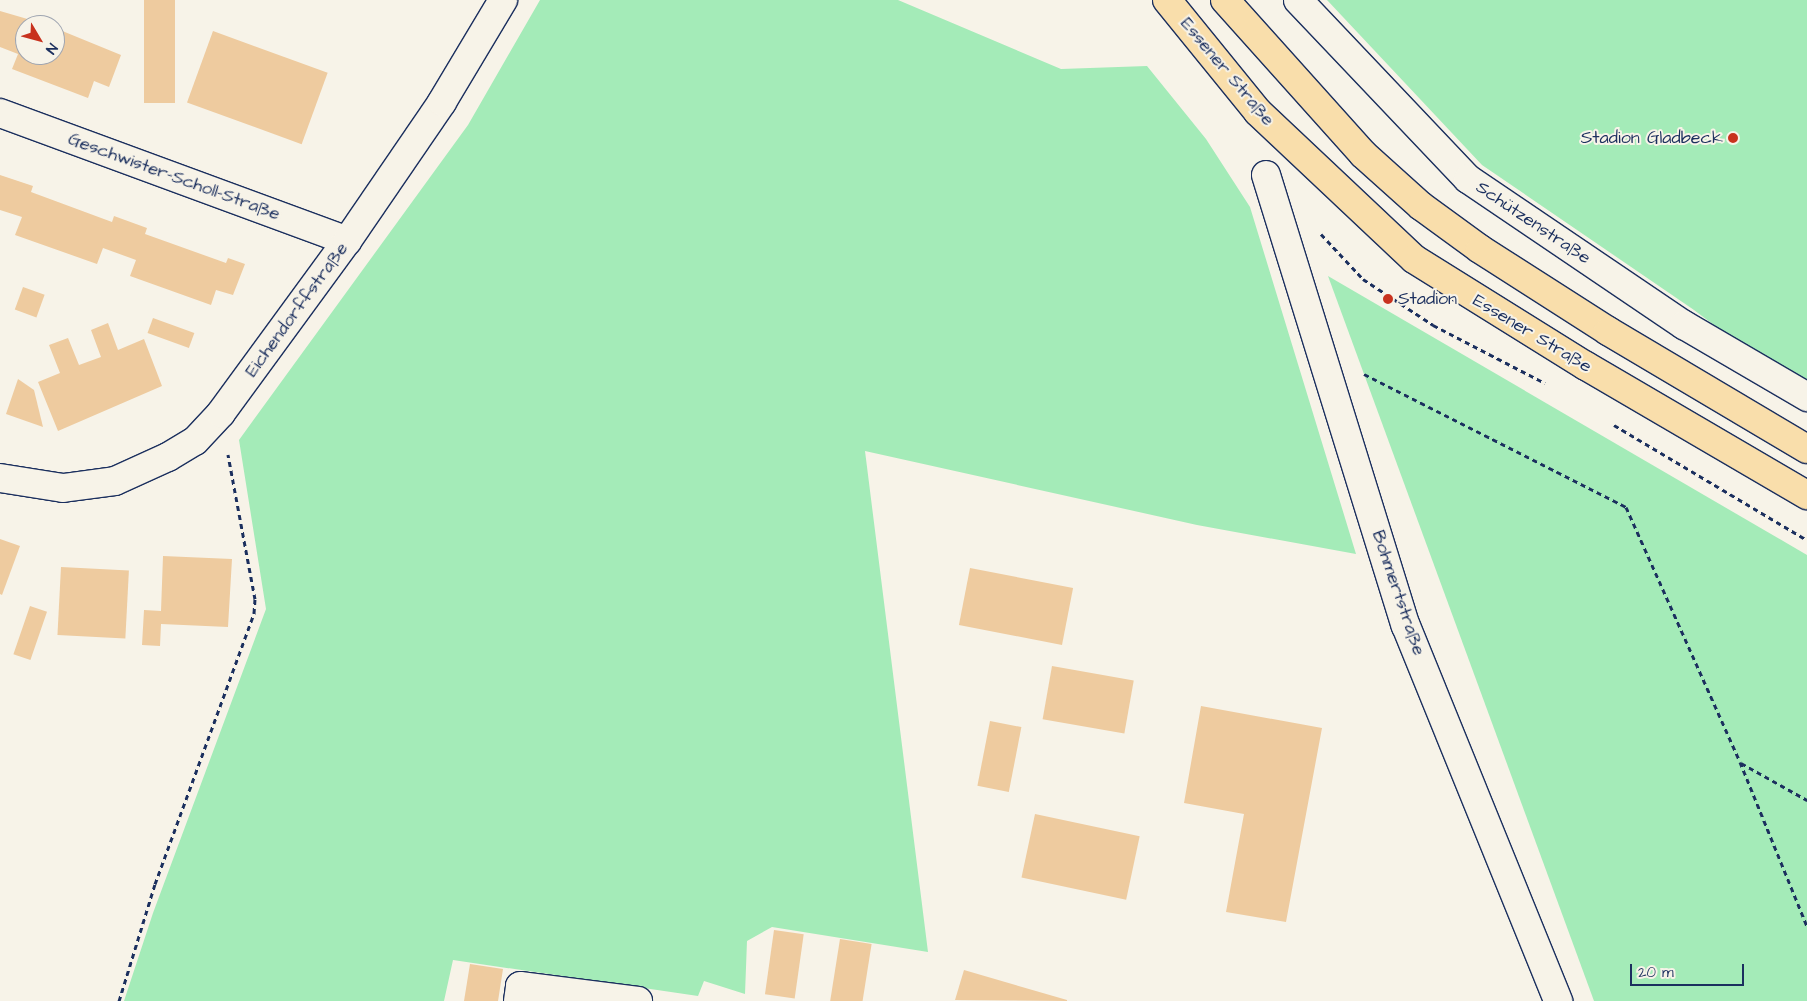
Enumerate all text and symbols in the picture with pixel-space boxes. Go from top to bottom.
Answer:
street label: Essener Straße [1175,13,1279,131]
north arrow [15,15,65,65]
text: N [41,39,62,58]
place label: Stadion Gladbeck [1581,127,1723,149]
street label: Geschwister-Scholl-Straße [65,129,283,225]
marker: Stadion Gladbeck [1727,132,1739,144]
street label: Schützenstraße [1471,177,1595,269]
street label: Eichendorffstraße [241,239,353,381]
place label: Stadion [1398,288,1457,310]
street label: Essener Straße [1469,290,1595,378]
marker: Stadion [1382,293,1394,305]
street label: Bohmertstraße [1367,528,1429,658]
scale bar [1632,954,1746,986]
text: 20 m [1638,962,1674,983]

